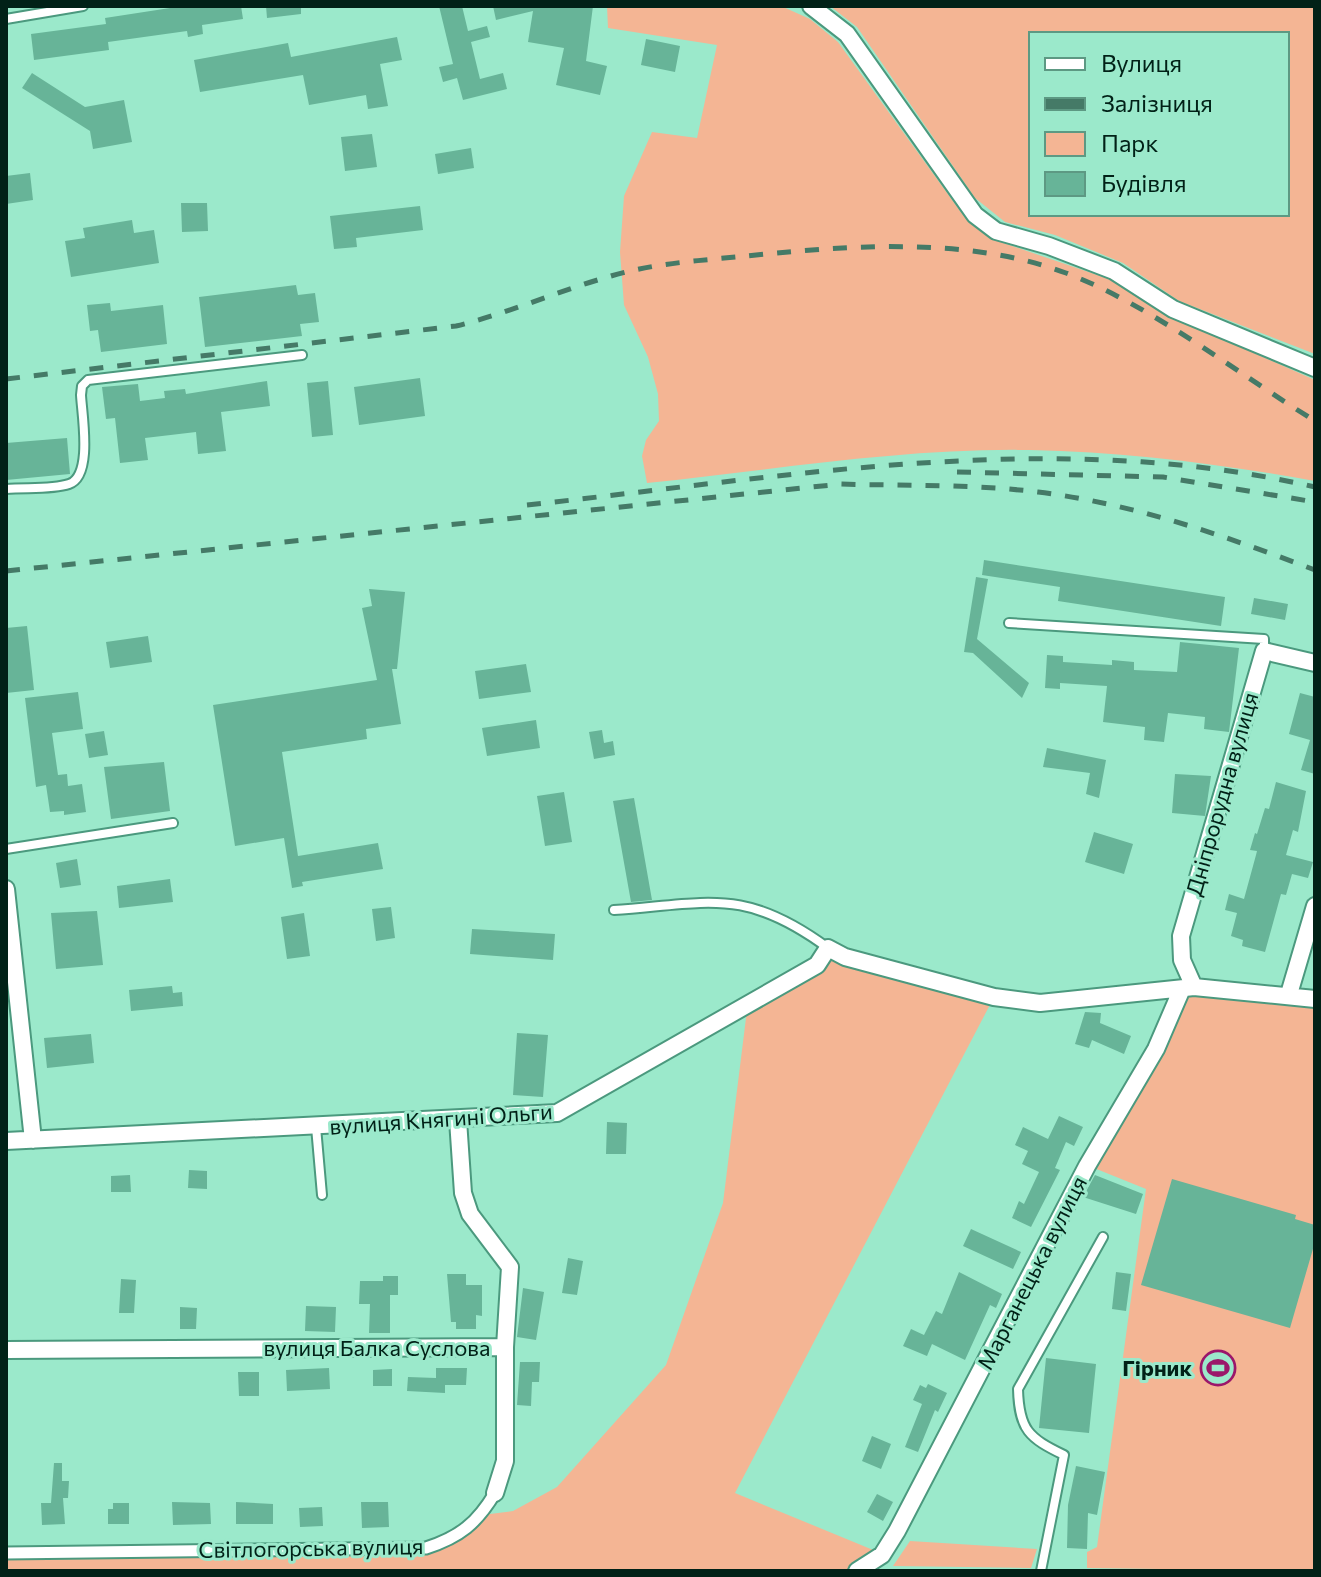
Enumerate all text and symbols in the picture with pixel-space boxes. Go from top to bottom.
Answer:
legend [1029,32,1289,216]
text: Вулиця [1101,48,1182,77]
text: Залізниця [1101,88,1213,117]
text: Парк [1101,128,1158,157]
text: Будівля [1101,168,1187,197]
street label: Дніпрорудна вулиця [1180,689,1263,899]
street label: вулиця Княгині Ольги [328,1097,553,1140]
street label: Марганецька вулиця [971,1171,1092,1374]
street label: вулиця Балка Суслова [264,1334,490,1361]
sports icon: Гірник [1199,1349,1237,1387]
place label: Гірник [1122,1354,1192,1381]
street label: Світлогорська вулиця [198,1532,424,1563]

